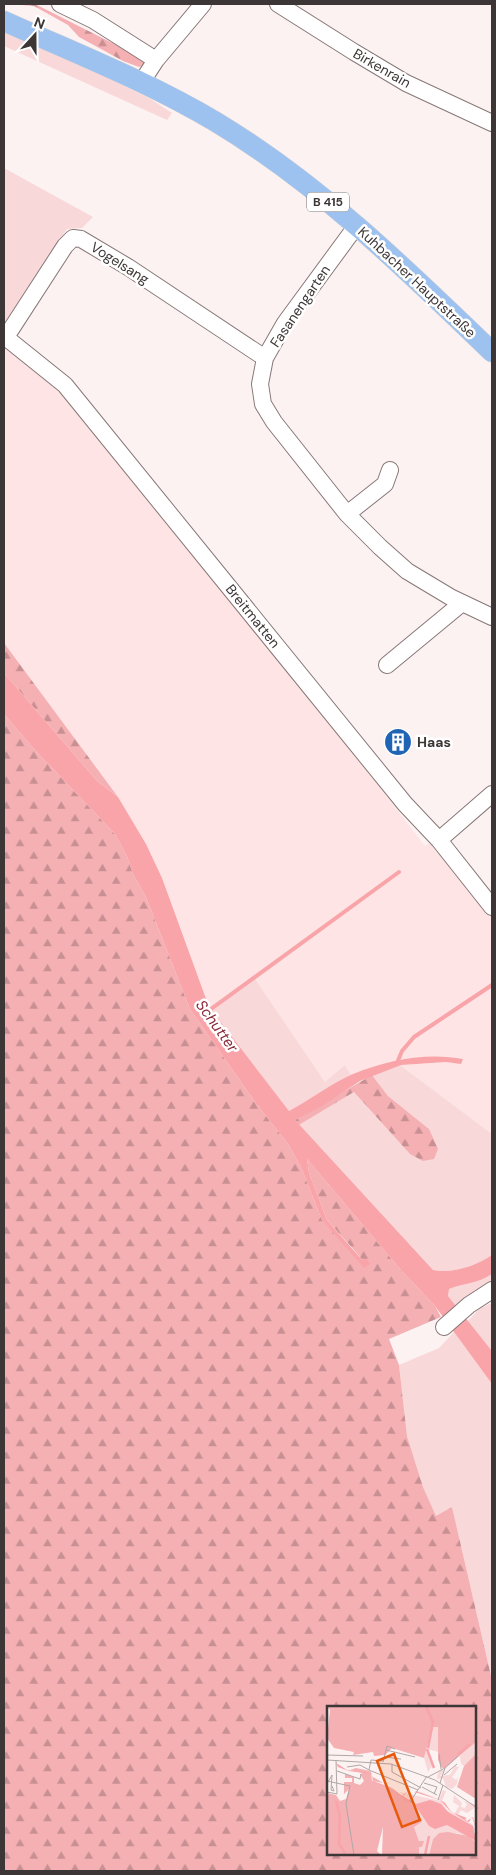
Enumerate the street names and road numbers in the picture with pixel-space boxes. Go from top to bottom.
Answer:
street label: Birkenrain [350,44,414,92]
road number: B 415 [307,192,349,212]
street label: Kuhbacher Hauptstraße [354,223,480,341]
street label: Vogelsang [87,238,153,288]
street label: Fasanengarten [266,262,334,350]
street label: Breitmatten [222,580,284,652]

